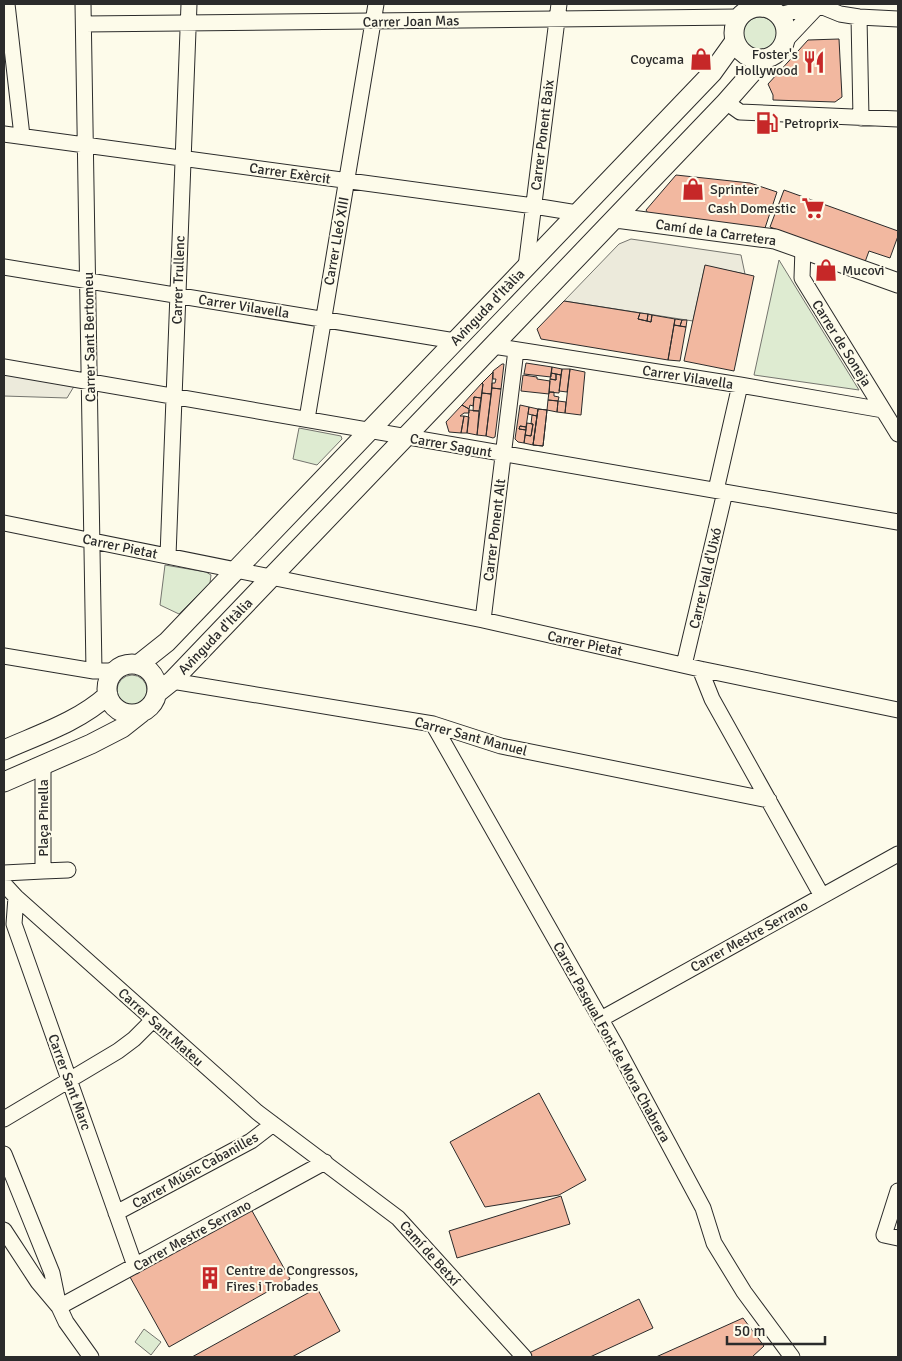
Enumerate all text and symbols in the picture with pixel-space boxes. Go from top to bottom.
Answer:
street label: Carrer Joan Mas [363,12,459,31]
shop icon: Coycama [688,46,714,72]
place label: Foster's Hollywood [735,46,798,79]
restaurant icon: Foster's Hollywood [801,49,827,75]
place label: Coycama [630,51,684,68]
street label: Carrer Ponent Baix [527,78,558,191]
fuel station icon: Petroprix [754,110,780,136]
place label: Petroprix [784,115,839,132]
street label: Carrer Exèrcit [248,159,332,188]
shop icon: Sprinter [680,176,706,202]
place label: Sprinter [710,181,760,198]
street label: Carrer Lleó XIII [320,195,353,287]
supermarket icon: Cash Domestic [800,195,826,221]
place label: Cash Domestic [708,200,796,217]
street label: Camí de la Carretera [654,216,777,249]
street label: Carrer Trullenc [168,235,189,325]
shop icon: Mucovi [813,257,839,283]
place label: Mucovi [842,262,885,279]
street label: Avinguda d'Itàlia [447,265,528,349]
street label: Carrer Sant Bertomeu [80,272,99,402]
street label: Carrer Vilavella [197,291,291,322]
street label: Carrer de Soneja [808,297,875,390]
street label: Carrer Vilavella [641,362,735,393]
street label: Carrer Sagunt [408,430,493,461]
street label: Carrer Ponent Alt [480,478,509,582]
street label: Carrer Vall d'Uixó [686,526,725,630]
street label: Carrer Pietat [81,530,159,563]
street label: Avinguda d'Itàlia [175,594,256,678]
street label: Carrer Pietat [546,627,624,660]
street label: Carrer Sant Manuel [413,713,529,760]
street label: Plaça Pinella [35,779,52,857]
street label: Carrer Mestre Serrano [687,897,811,976]
street label: Carrer Pasqual Font de Mora Chabrera [549,939,674,1145]
street label: Carrer Sant Mateu [115,985,207,1070]
street label: Carrer Sant Marc [44,1032,95,1133]
street label: Carrer Músic Cabanilles [129,1129,261,1212]
street label: Carrer Mestre Serrano [130,1196,254,1275]
street label: Camí de Betxí [396,1217,463,1290]
place label: Centre de Congressos, Fires i Trobades [226,1262,358,1295]
building icon: Centre de Congressos, Fires i Trobades [197,1265,223,1291]
scale bar [727,1314,824,1346]
text: 50 m [734,1322,765,1340]

